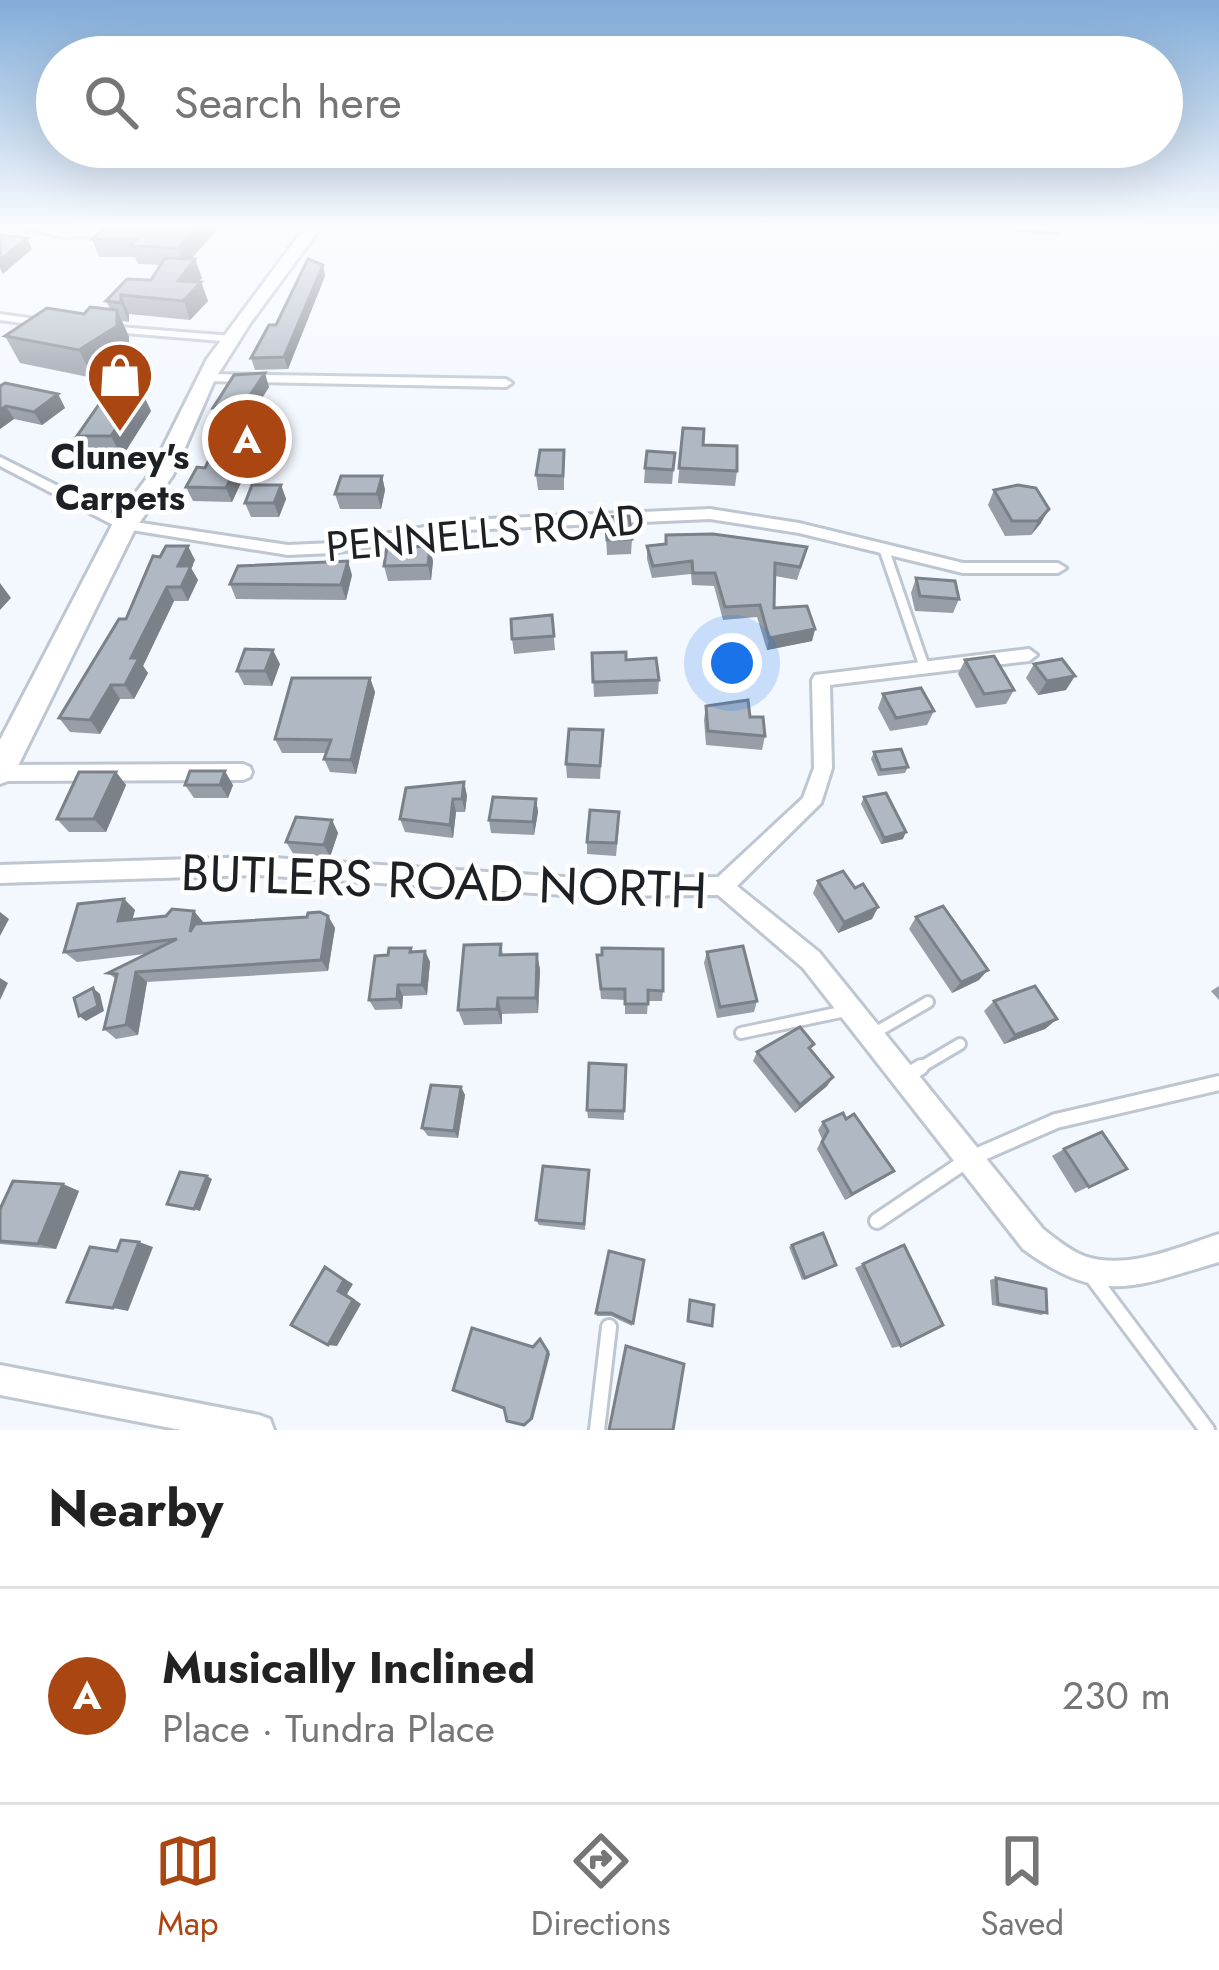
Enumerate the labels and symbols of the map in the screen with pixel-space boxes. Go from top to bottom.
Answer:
shop icon: Cluney's Carpets [85,340,155,434]
pin: A [208,394,286,484]
place label: Cluney's Carpets [50,430,190,523]
street label: PENNELLS ROAD [323,489,647,577]
your location [702,633,762,693]
street label: BUTLERS ROAD NORTH [180,835,708,927]

